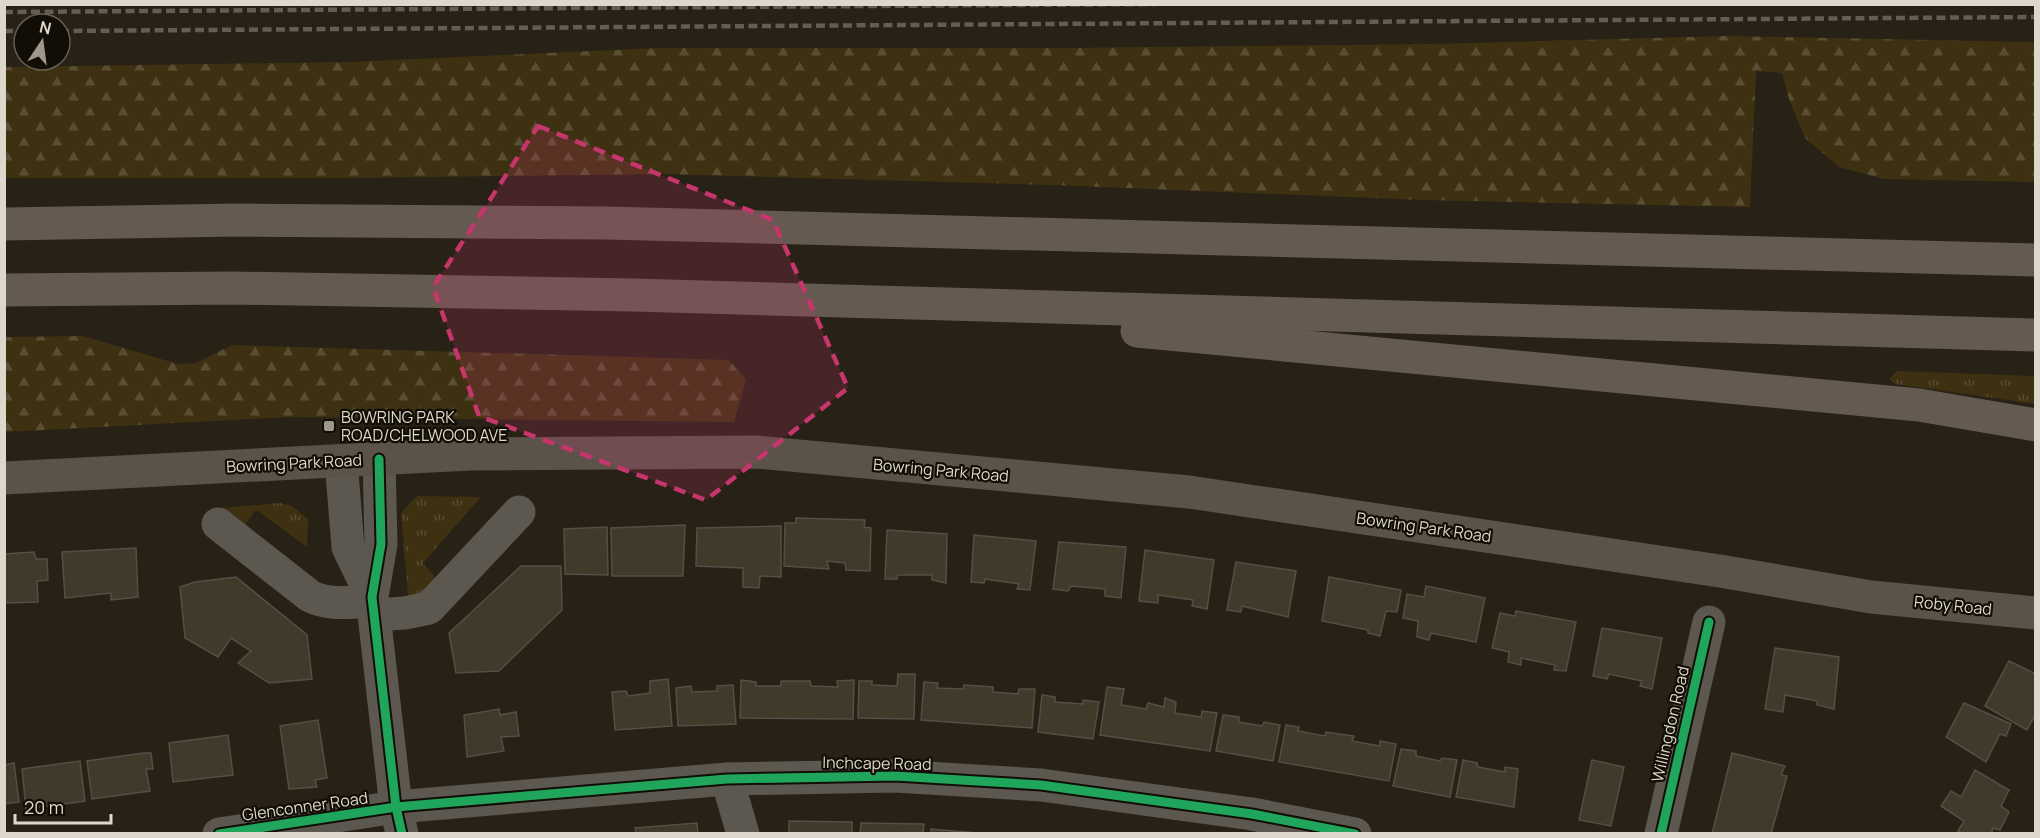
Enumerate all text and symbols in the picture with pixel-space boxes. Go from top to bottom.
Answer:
north arrow [12,12,72,72]
text: N [37,15,53,39]
place label: BOWRING PARK ROAD/CHELWOOD AVE [341,406,507,446]
marker: BOWRING PARK ROAD/CHELWOOD AVE [322,419,336,433]
street label: Bowring Park Road [226,448,362,478]
street label: Bowring Park Road [872,453,1010,487]
street label: Bowring Park Road [1355,507,1493,547]
street label: Roby Road [1913,590,1993,620]
street label: Willingdon Road [1646,664,1694,784]
street label: Inchcape Road [822,751,932,775]
street label: Glenconner Road [241,786,369,826]
scale bar [15,787,111,825]
text: 20 m [24,795,64,819]

